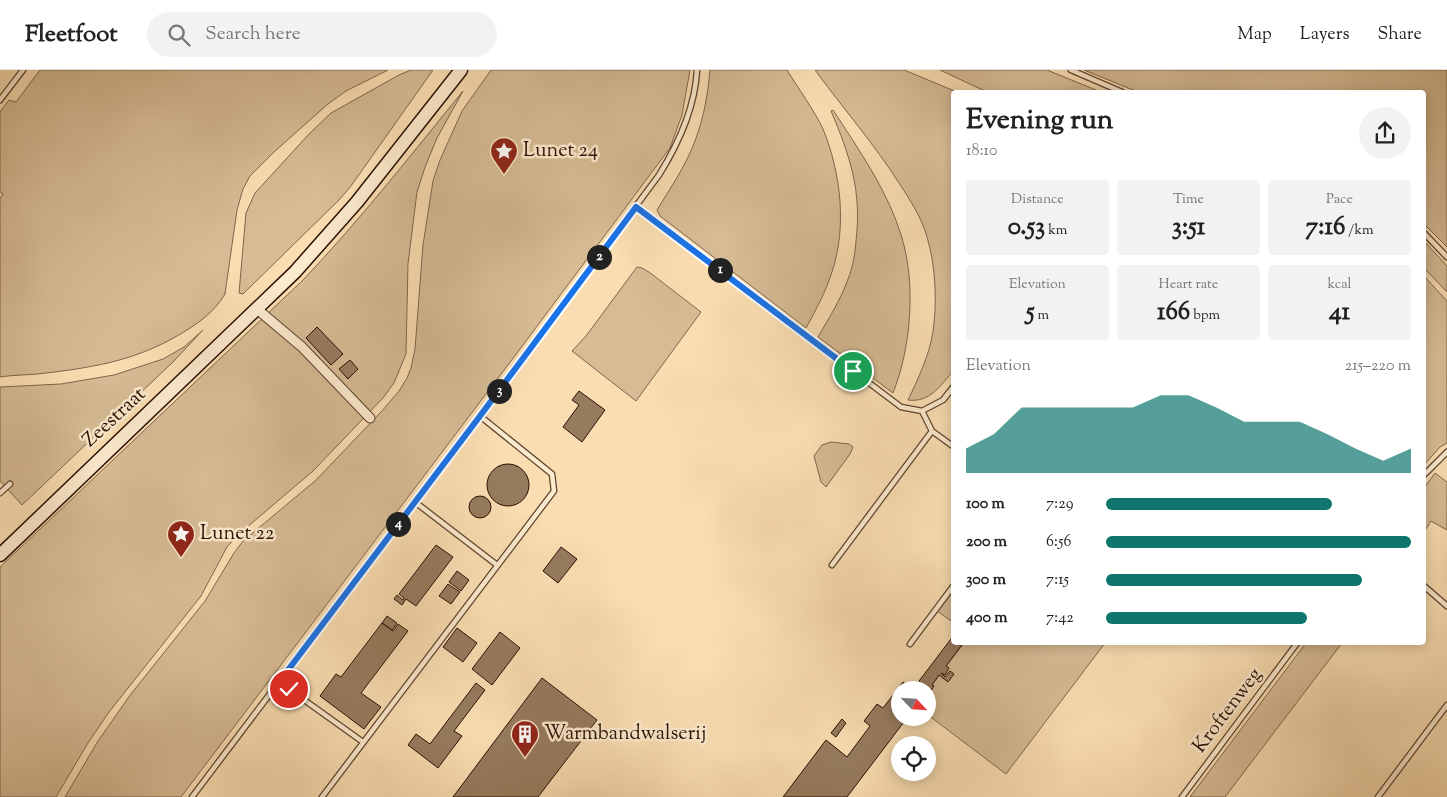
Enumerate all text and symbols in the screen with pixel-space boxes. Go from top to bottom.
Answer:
search box [147,12,497,57]
text: Fleetfoot [25,18,117,52]
icon: search [165,21,193,49]
text: Search here [205,21,301,48]
text: Map [1237,22,1272,48]
text: Layers [1300,22,1350,48]
text: Share [1378,22,1422,48]
text: Evening run [966,101,1113,141]
button: share [1359,107,1411,159]
place icon: Lunet 24 [489,136,519,175]
place label: Lunet 24 [523,137,598,166]
text: 18:10 [966,140,997,163]
text: Distance [1011,190,1064,210]
text: Time [1173,190,1204,210]
text: Pace [1326,190,1353,210]
text: 0.53 [1008,210,1045,246]
text: 3:51 [1172,210,1205,246]
text: 7:16 [1305,210,1345,246]
text: km [1045,221,1067,241]
text: /km [1345,221,1374,241]
pin: 2 [586,244,612,270]
text: 2 [596,247,603,267]
pin: 1 [708,258,732,282]
text: 1 [718,260,723,280]
text: Elevation [1009,275,1066,295]
text: Heart rate [1159,275,1218,295]
text: kcal [1327,275,1352,295]
text: 5 [1026,295,1035,331]
text: 166 [1157,295,1190,331]
text: 41 [1329,295,1350,331]
text: m [1035,306,1049,326]
text: bpm [1190,306,1220,326]
pin [832,350,874,392]
text: Elevation [966,355,1031,378]
text: 215–220 m [1345,355,1411,378]
icon: arrive [839,357,867,385]
pin: 3 [486,378,512,404]
street label: Zeestraat [77,381,153,455]
text: 3 [497,381,502,401]
text: 100 m [966,493,1005,516]
text: 7:29 [1046,493,1073,516]
pin: 4 [386,512,410,536]
text: 4 [395,514,402,534]
place icon: Lunet 22 [166,519,196,558]
place label: Lunet 22 [200,520,274,549]
text: 200 m [966,531,1007,554]
text: 6:56 [1046,531,1071,554]
text: 300 m [966,569,1006,592]
text: 7:15 [1046,569,1069,592]
text: 400 m [966,607,1008,630]
text: 7:42 [1046,607,1074,630]
street label: Kroftenweg [1186,662,1270,760]
pin [268,668,310,710]
icon: check [275,675,303,703]
north arrow [891,681,936,726]
map controls [891,681,936,781]
building icon: Warmbandwalserij [510,719,540,758]
place label: Warmbandwalserij [544,720,706,749]
button: locate [891,736,936,781]

